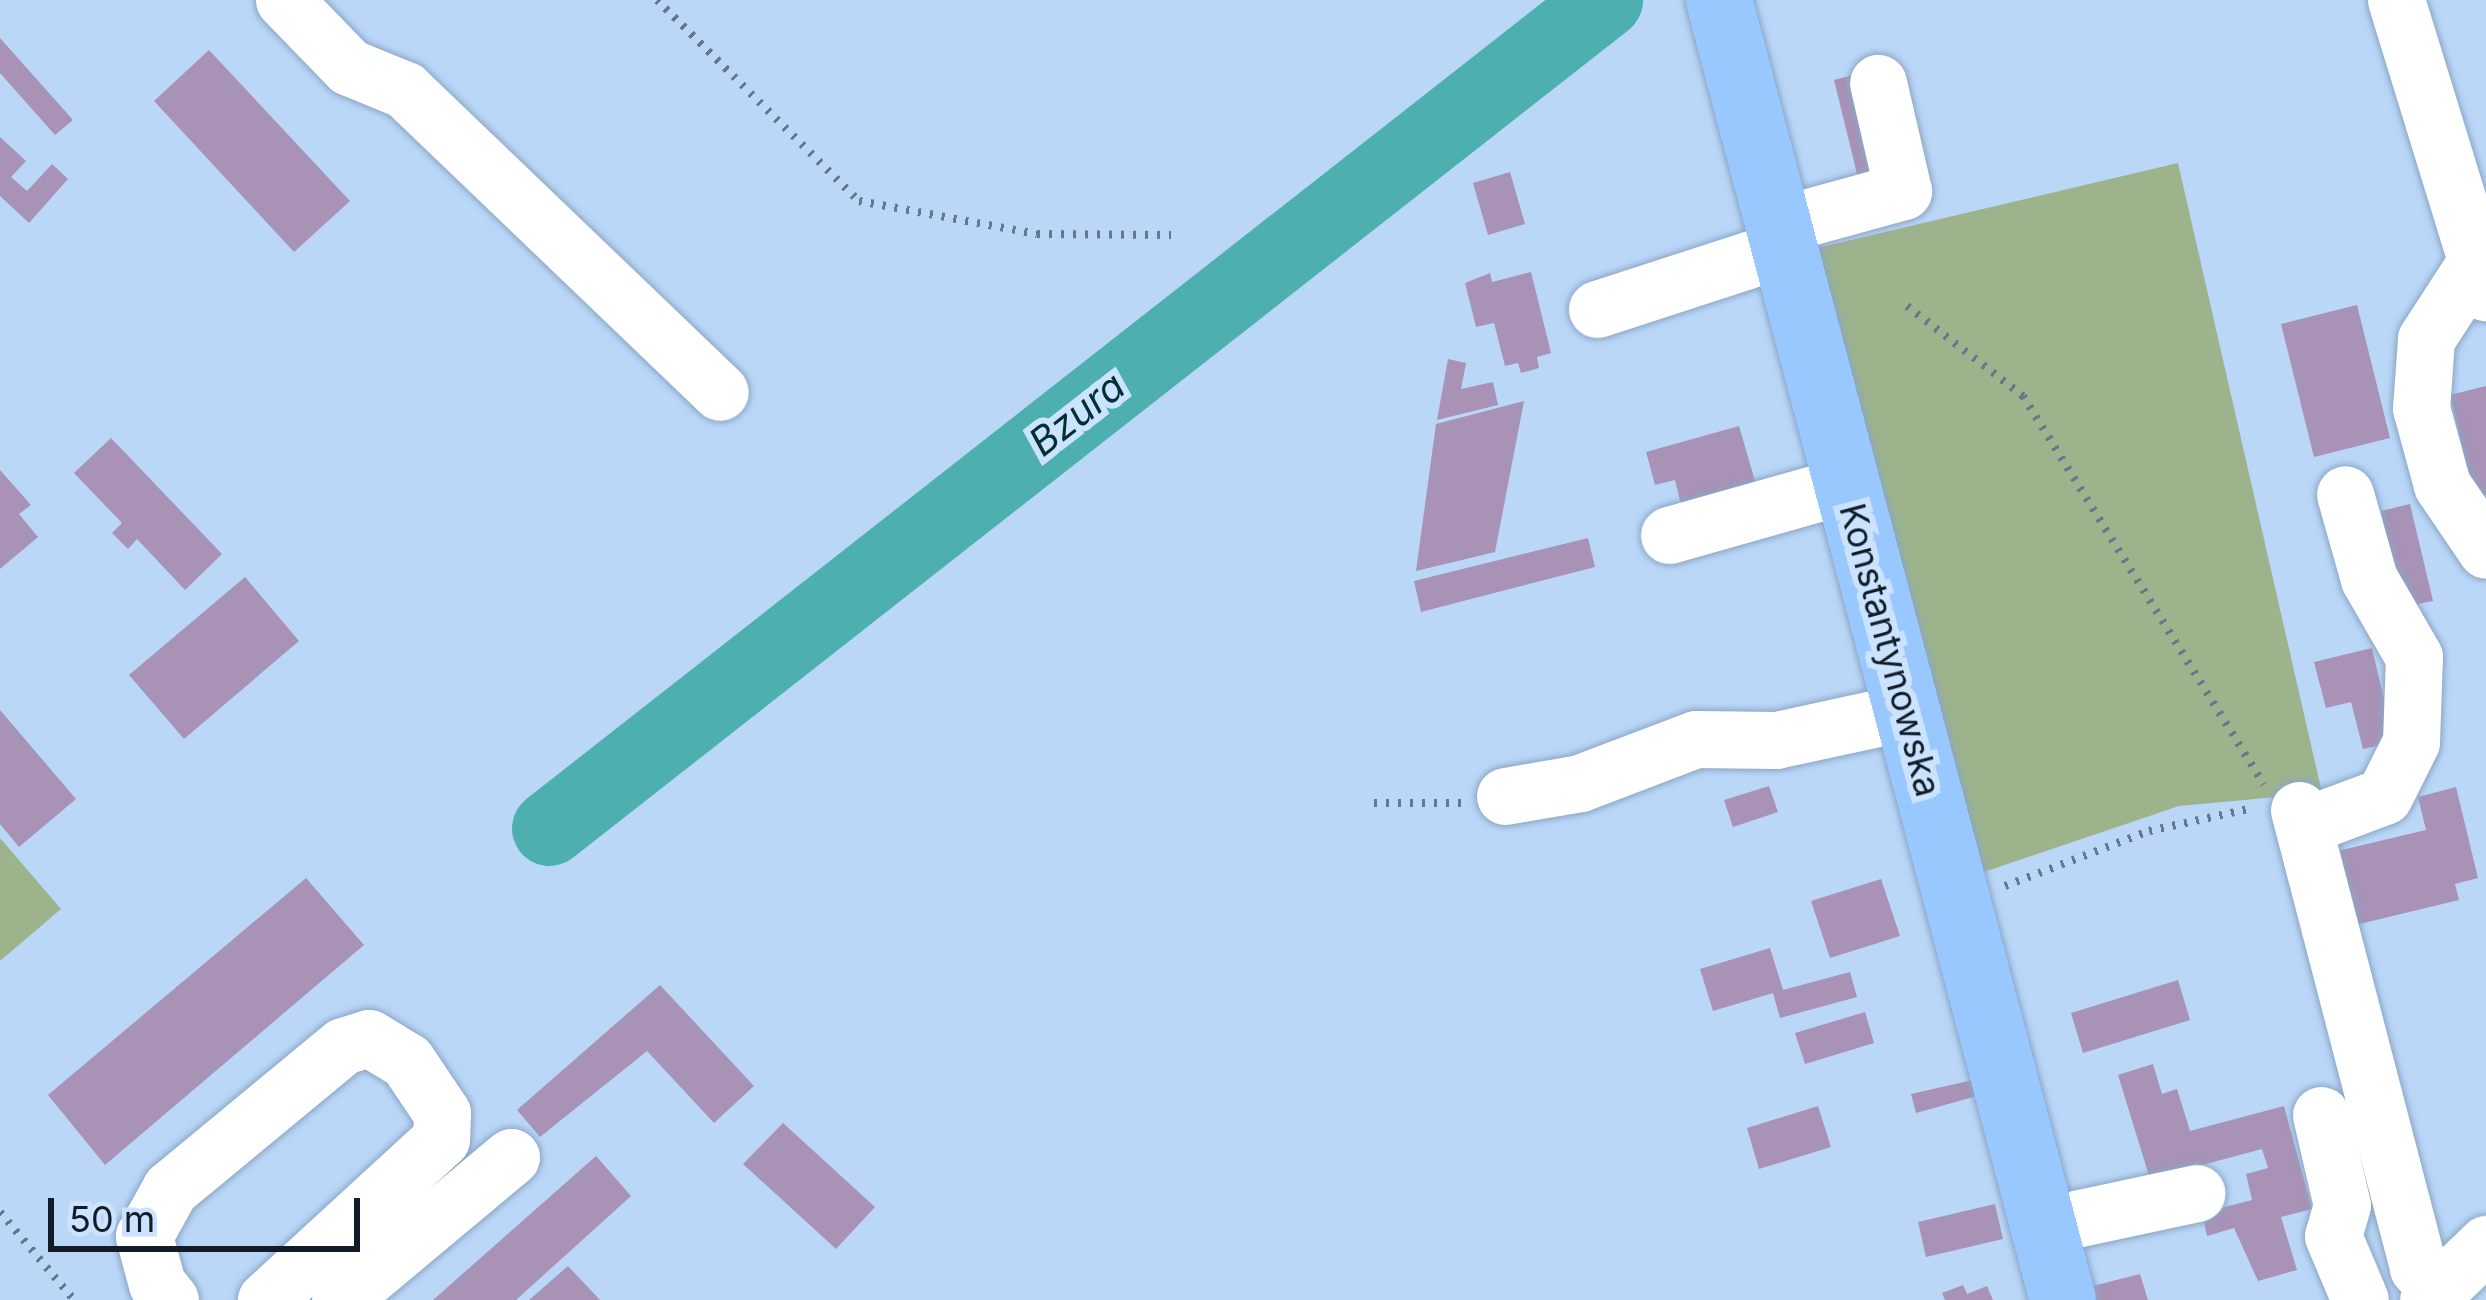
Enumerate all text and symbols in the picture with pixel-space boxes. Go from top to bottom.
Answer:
water label: Bzura [1020,362,1134,466]
street label: Konstantynowska [1830,499,1950,801]
scale bar [54,1174,366,1248]
text: 50 m [69,1197,155,1241]

